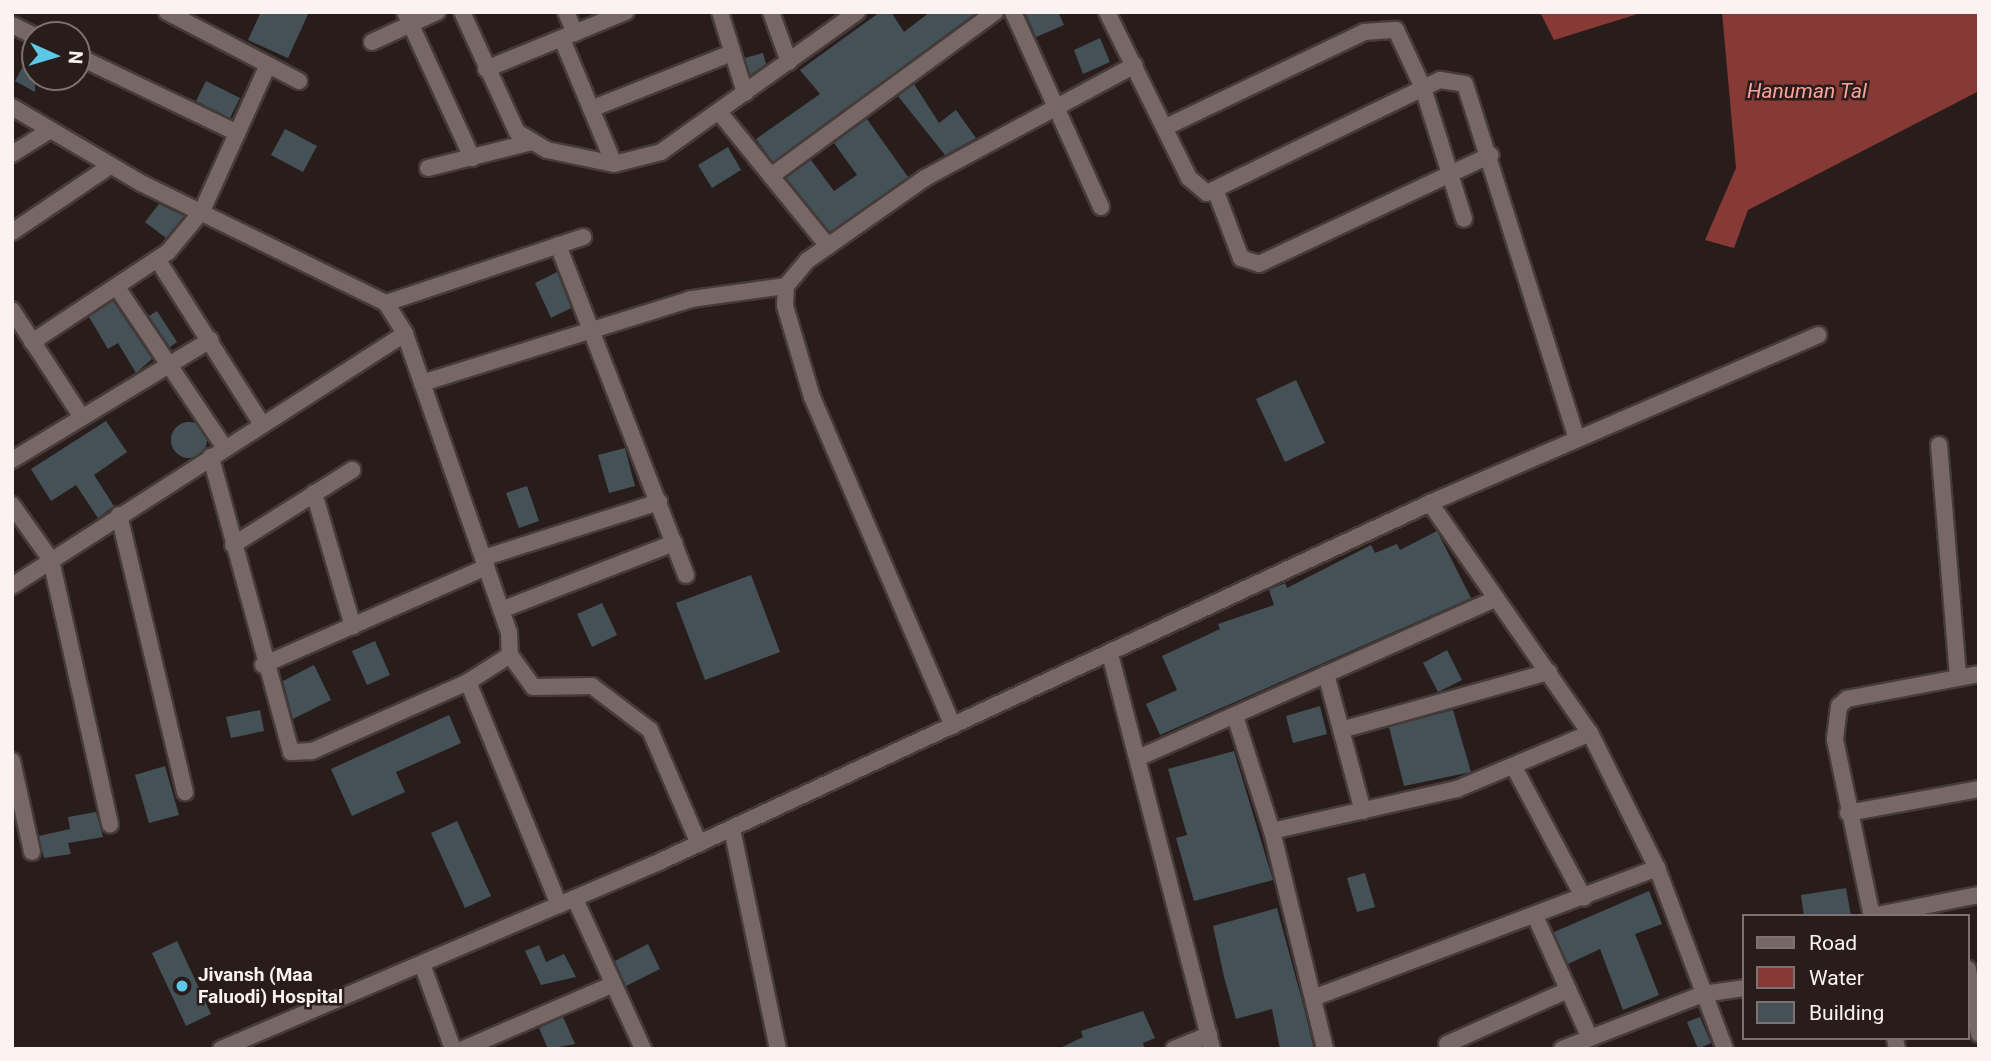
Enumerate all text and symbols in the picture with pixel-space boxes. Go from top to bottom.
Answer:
north arrow [21,21,91,91]
text: N [64,50,87,65]
water label: Hanuman Tal [1747,78,1867,104]
legend [1742,914,1970,1040]
text: Road [1809,931,1857,955]
place label: Jivansh (Maa Faluodi) Hospital [198,964,343,1008]
text: Water [1809,966,1864,990]
marker: Jivansh (Maa Faluodi) Hospital [172,976,192,996]
text: Building [1809,1001,1884,1025]

